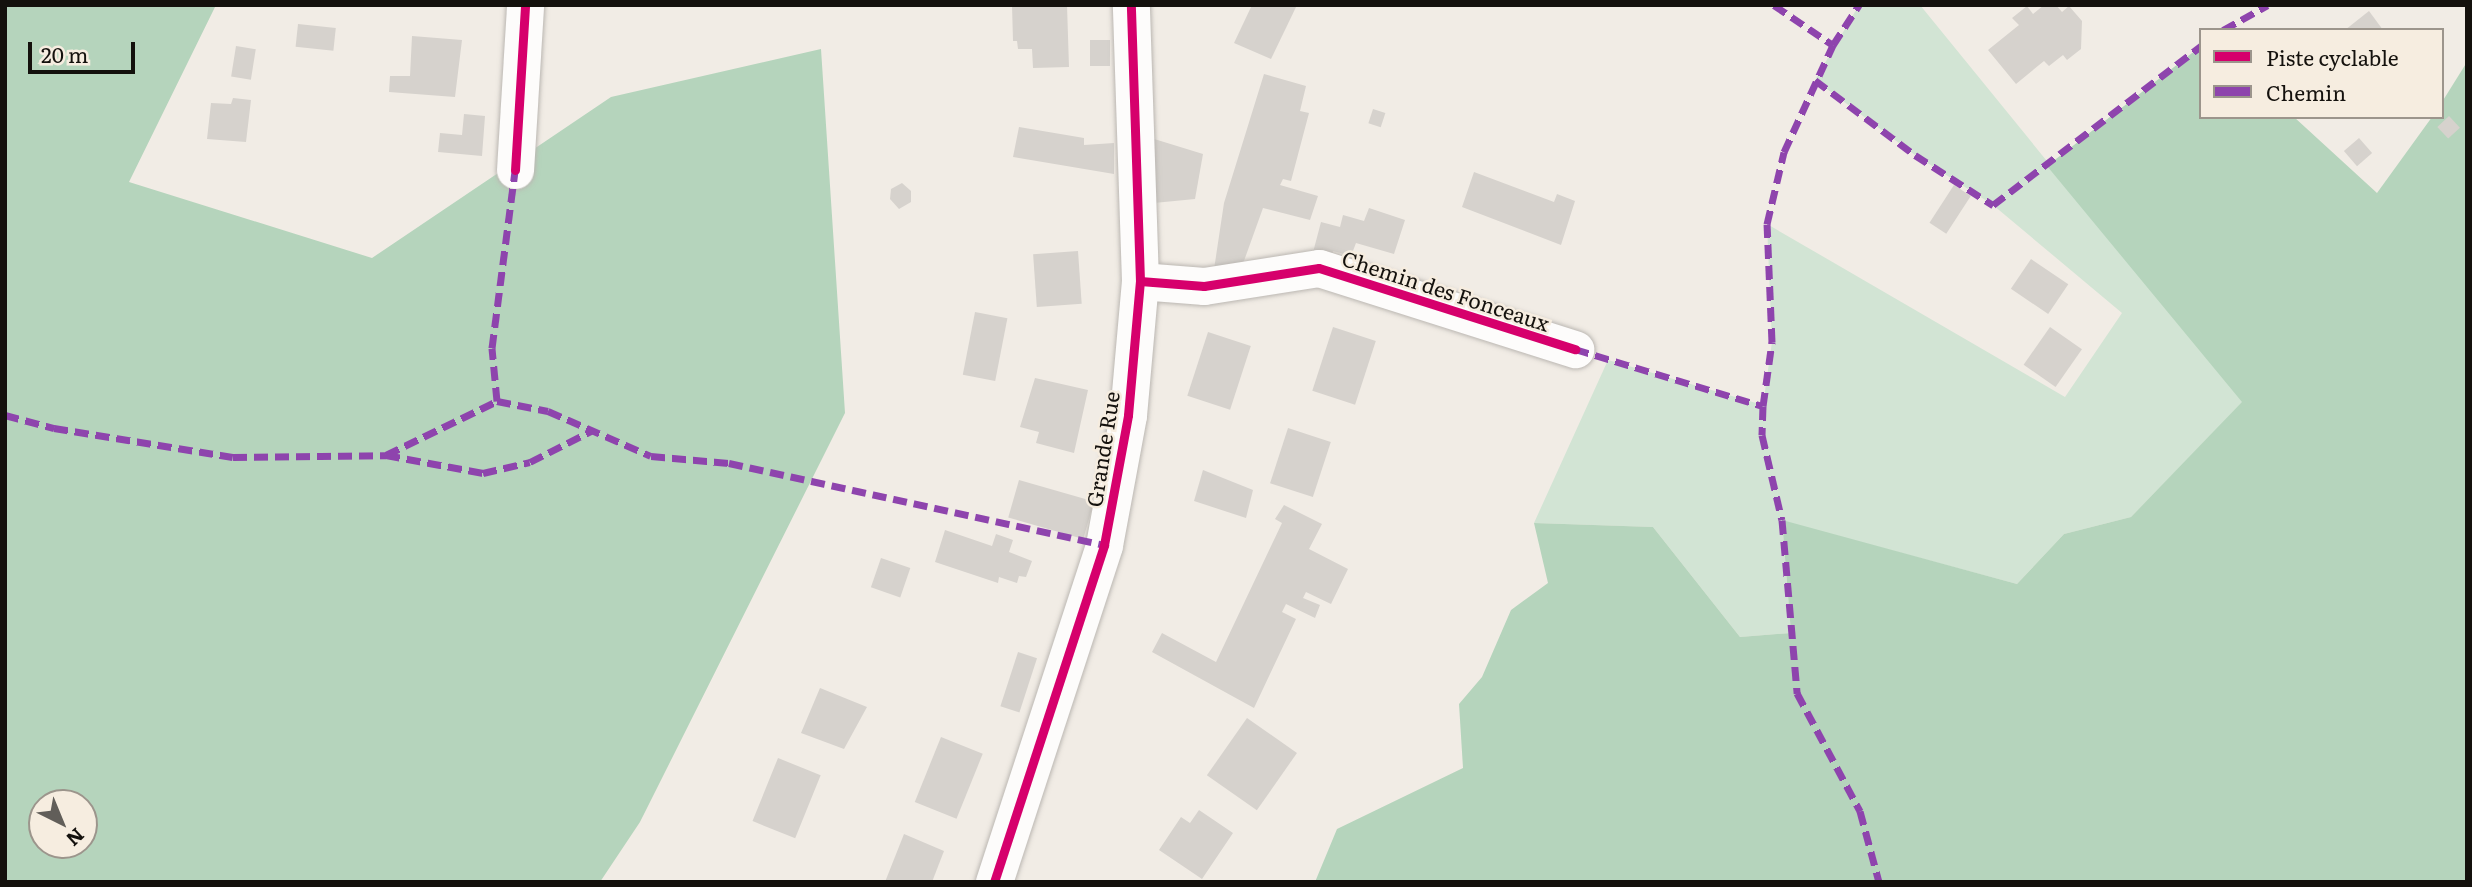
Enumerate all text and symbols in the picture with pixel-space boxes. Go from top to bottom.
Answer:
scale bar [32,28,138,72]
legend [2199,28,2444,119]
text: 20 m [41,38,88,69]
text: Piste cyclable [2266,41,2399,72]
text: Chemin [2266,76,2346,107]
street label: Chemin des Fonceaux [1339,245,1553,335]
street label: Grande Rue [1080,389,1124,509]
north arrow [28,789,98,859]
text: N [61,822,91,854]

